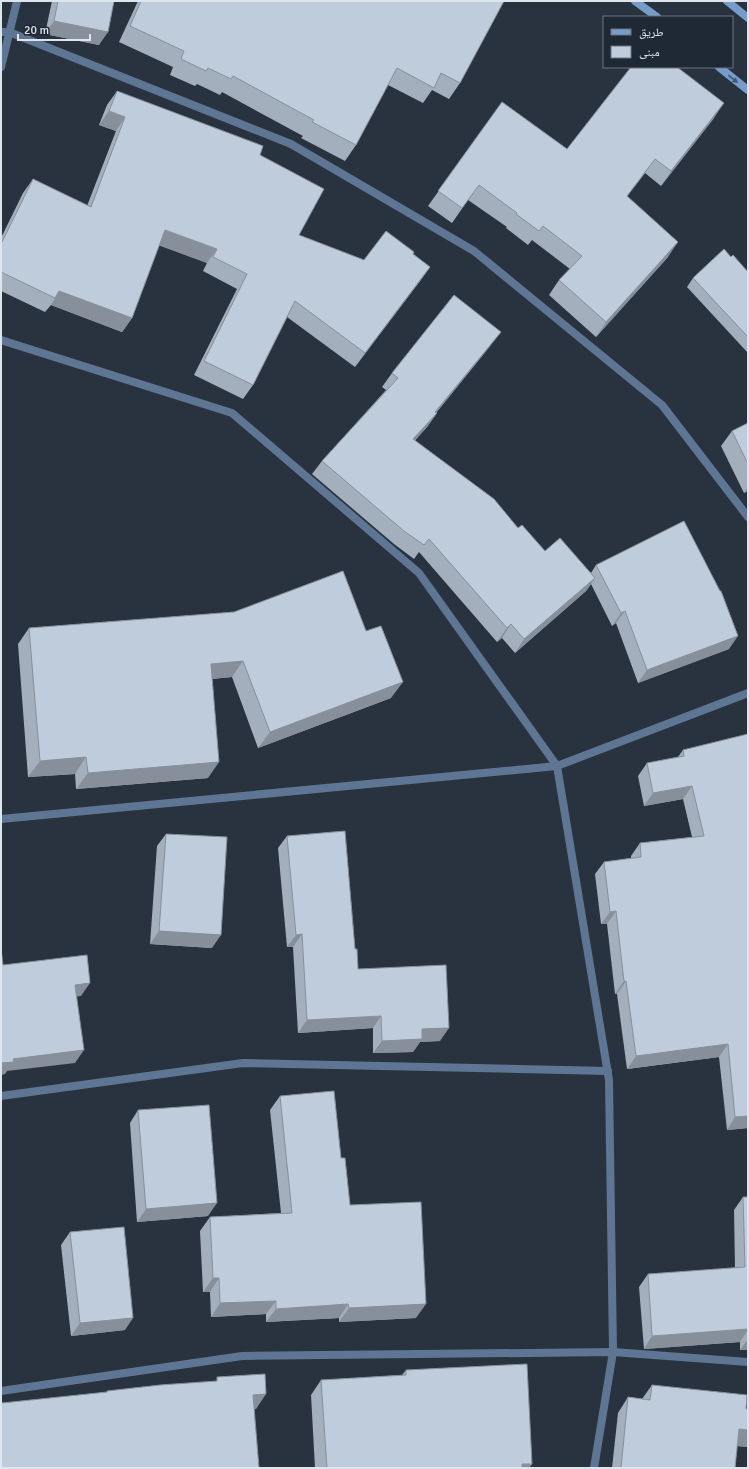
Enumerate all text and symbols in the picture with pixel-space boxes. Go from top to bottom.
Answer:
scale bar [18,16,90,42]
legend [603,16,733,68]
text: 20 m [24,23,49,38]
text: طريق [639,25,664,40]
text: مبنى [639,45,660,60]
one-way arrow [728,74,739,83]

